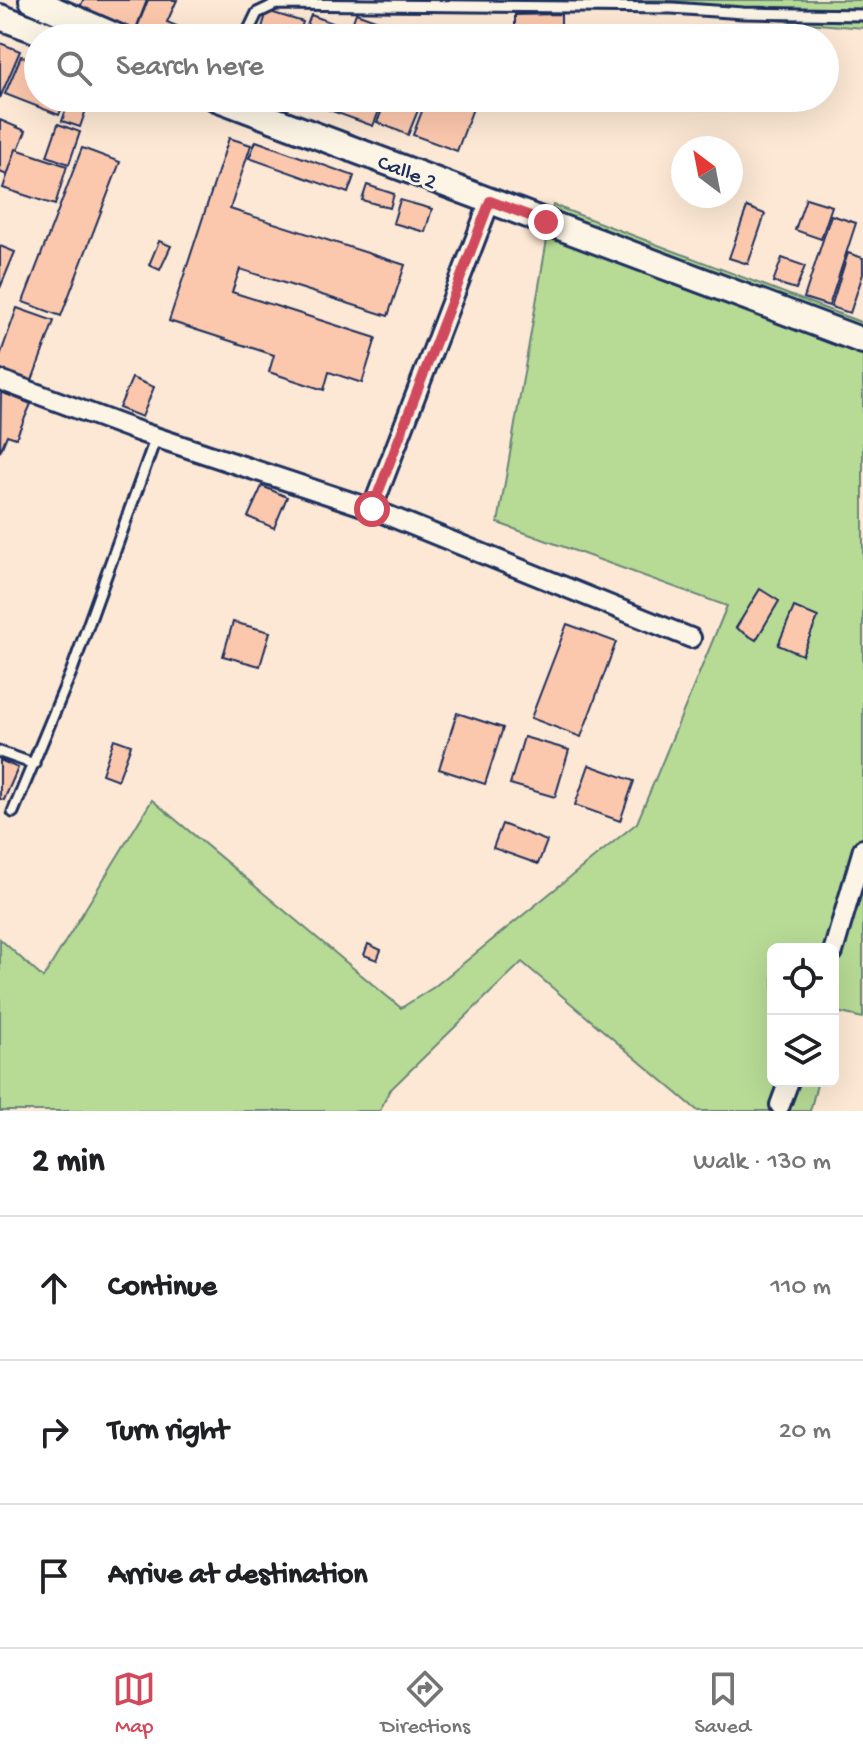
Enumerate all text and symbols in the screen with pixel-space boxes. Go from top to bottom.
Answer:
search box [24,24,839,112]
icon: search [52,46,96,90]
text: Search here [116,51,264,86]
north arrow [671,136,743,208]
street label: Calle 2 [373,151,440,197]
route end [528,204,564,240]
route start [354,491,390,527]
map controls [767,943,839,1087]
button: locate [767,943,839,1015]
button: layers [767,1015,839,1087]
text: 2 min [32,1143,104,1183]
text: Walk · 130 m [693,1148,831,1179]
icon: ahead [32,1266,76,1310]
text: Continue [108,1271,217,1306]
text: 110 m [771,1273,831,1304]
icon: right [32,1410,76,1454]
text: Turn right [108,1415,228,1450]
text: 20 m [779,1417,831,1448]
icon: arrive [32,1554,76,1598]
text: Arrive at destination [108,1559,368,1594]
tab: Map [112,1667,156,1741]
tab: Directions [381,1667,470,1741]
tab: Saved [694,1667,751,1741]

